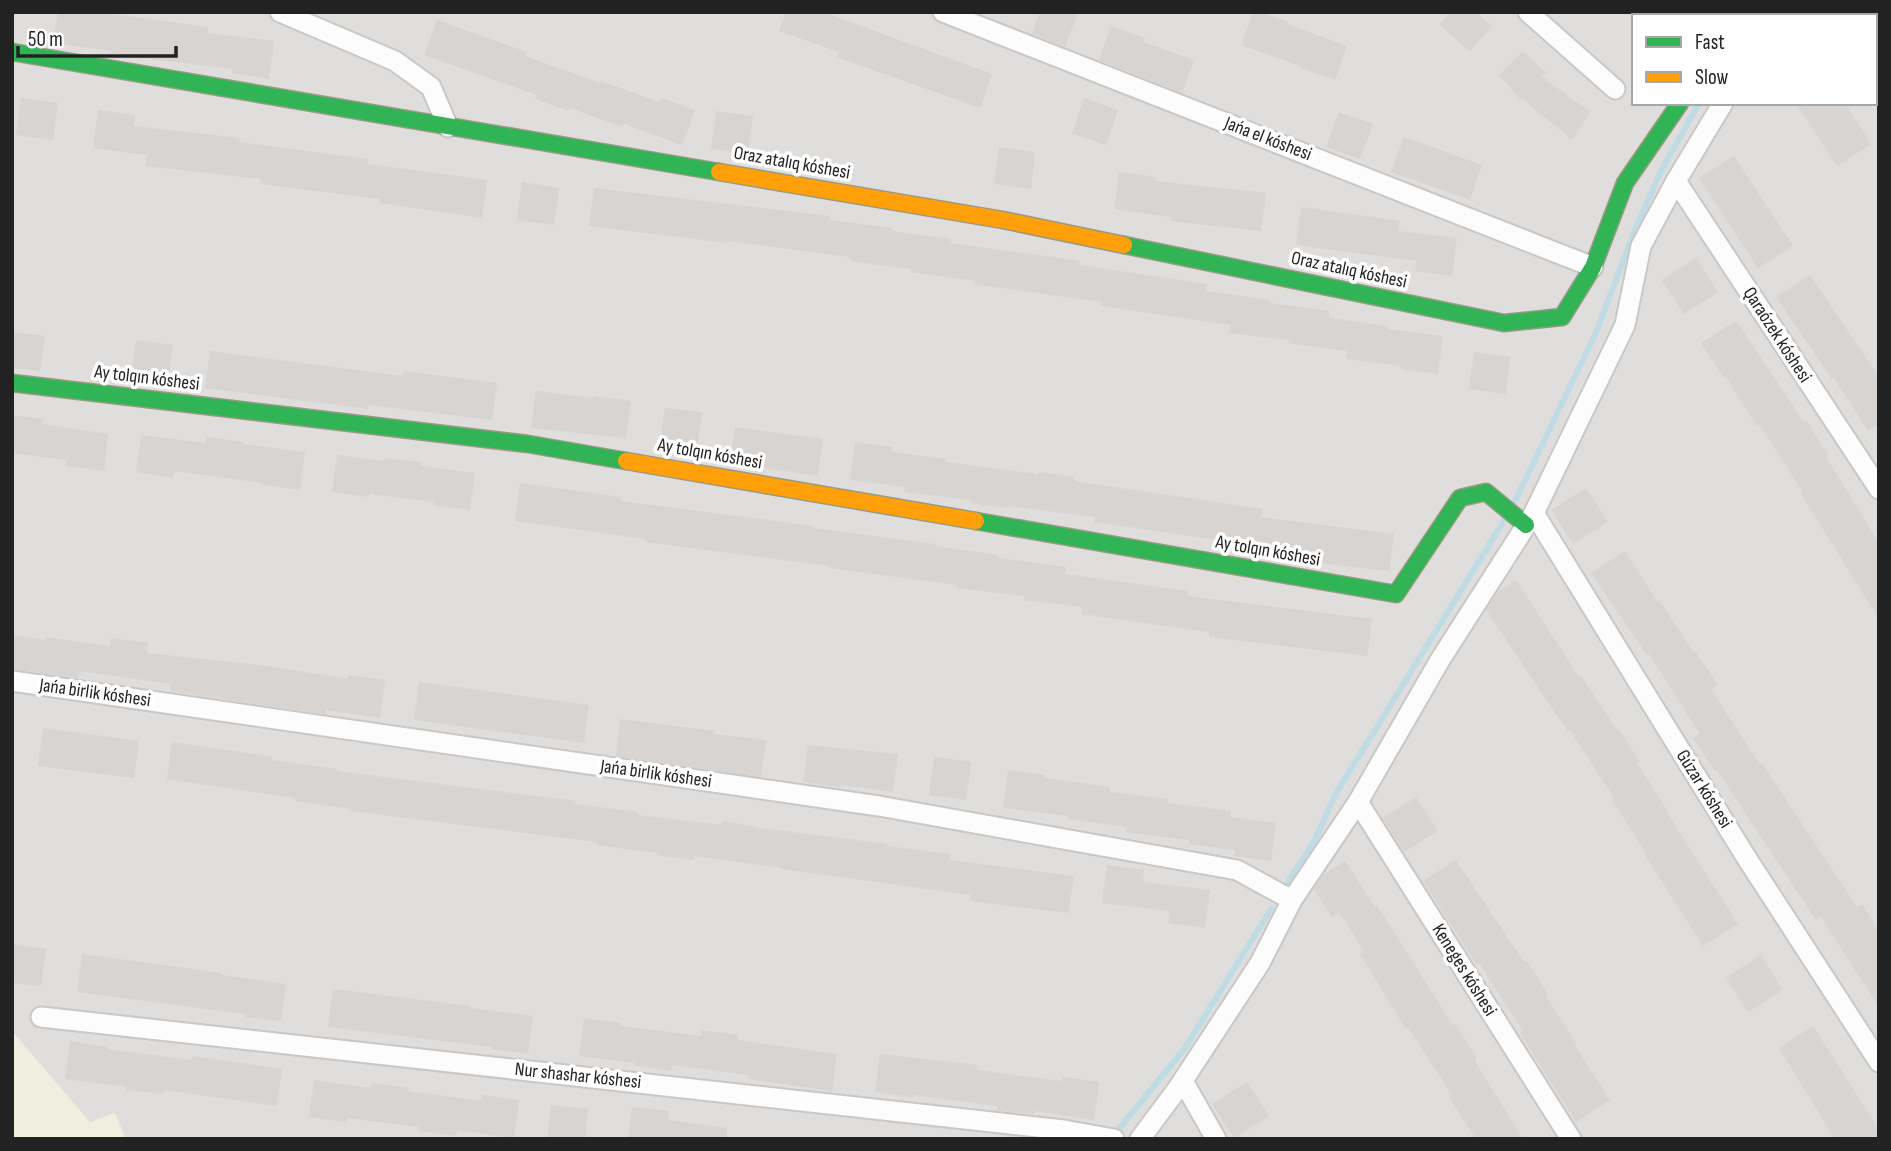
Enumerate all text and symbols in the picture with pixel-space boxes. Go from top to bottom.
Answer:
scale bar [18,14,175,58]
legend [1632,14,1877,105]
text: 50 m [28,27,63,52]
text: Fast [1695,30,1725,55]
text: Slow [1695,65,1729,90]
street label: Jańa el kóshesi [1220,111,1315,166]
street label: Oraz atalıq kóshesi [732,141,852,185]
street label: Oraz atalıq kóshesi [1289,247,1409,293]
street label: Qaraózek kóshesi [1738,283,1816,387]
street label: Ay tolqın kóshesi [92,360,201,396]
street label: Ay tolqın kóshesi [655,433,764,474]
street label: Ay tolqın kóshesi [1213,530,1322,571]
street label: Jańa birlik kóshesi [37,674,152,712]
street label: Gúzar kóshesi [1671,746,1737,832]
street label: Jańa birlik kóshesi [598,755,713,793]
street label: Keneges kóshesi [1427,920,1501,1020]
street label: Nur shashar kóshesi [514,1058,642,1094]

